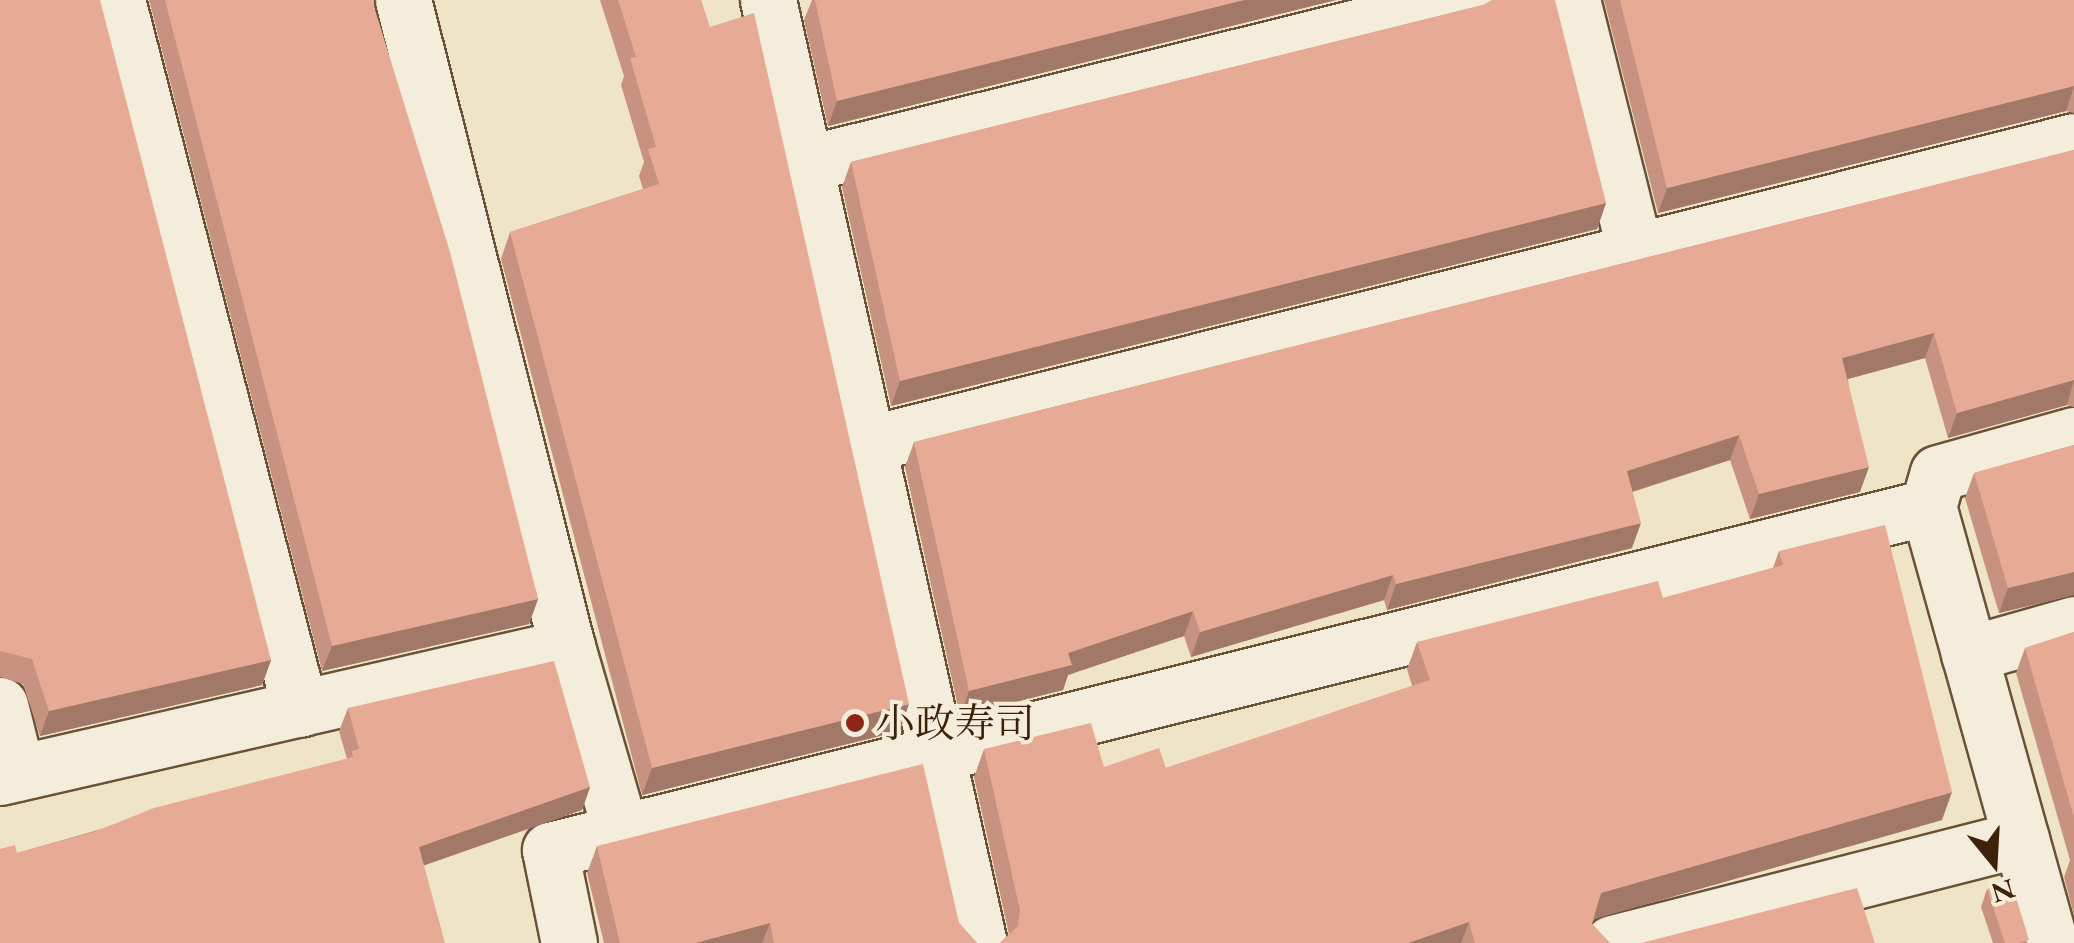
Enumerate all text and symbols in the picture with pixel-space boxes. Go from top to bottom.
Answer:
place label: 小政寿司 [875,699,1035,747]
marker: 小政寿司 [844,712,866,734]
north arrow [1944,813,2044,913]
text: N [1987,871,2020,912]

